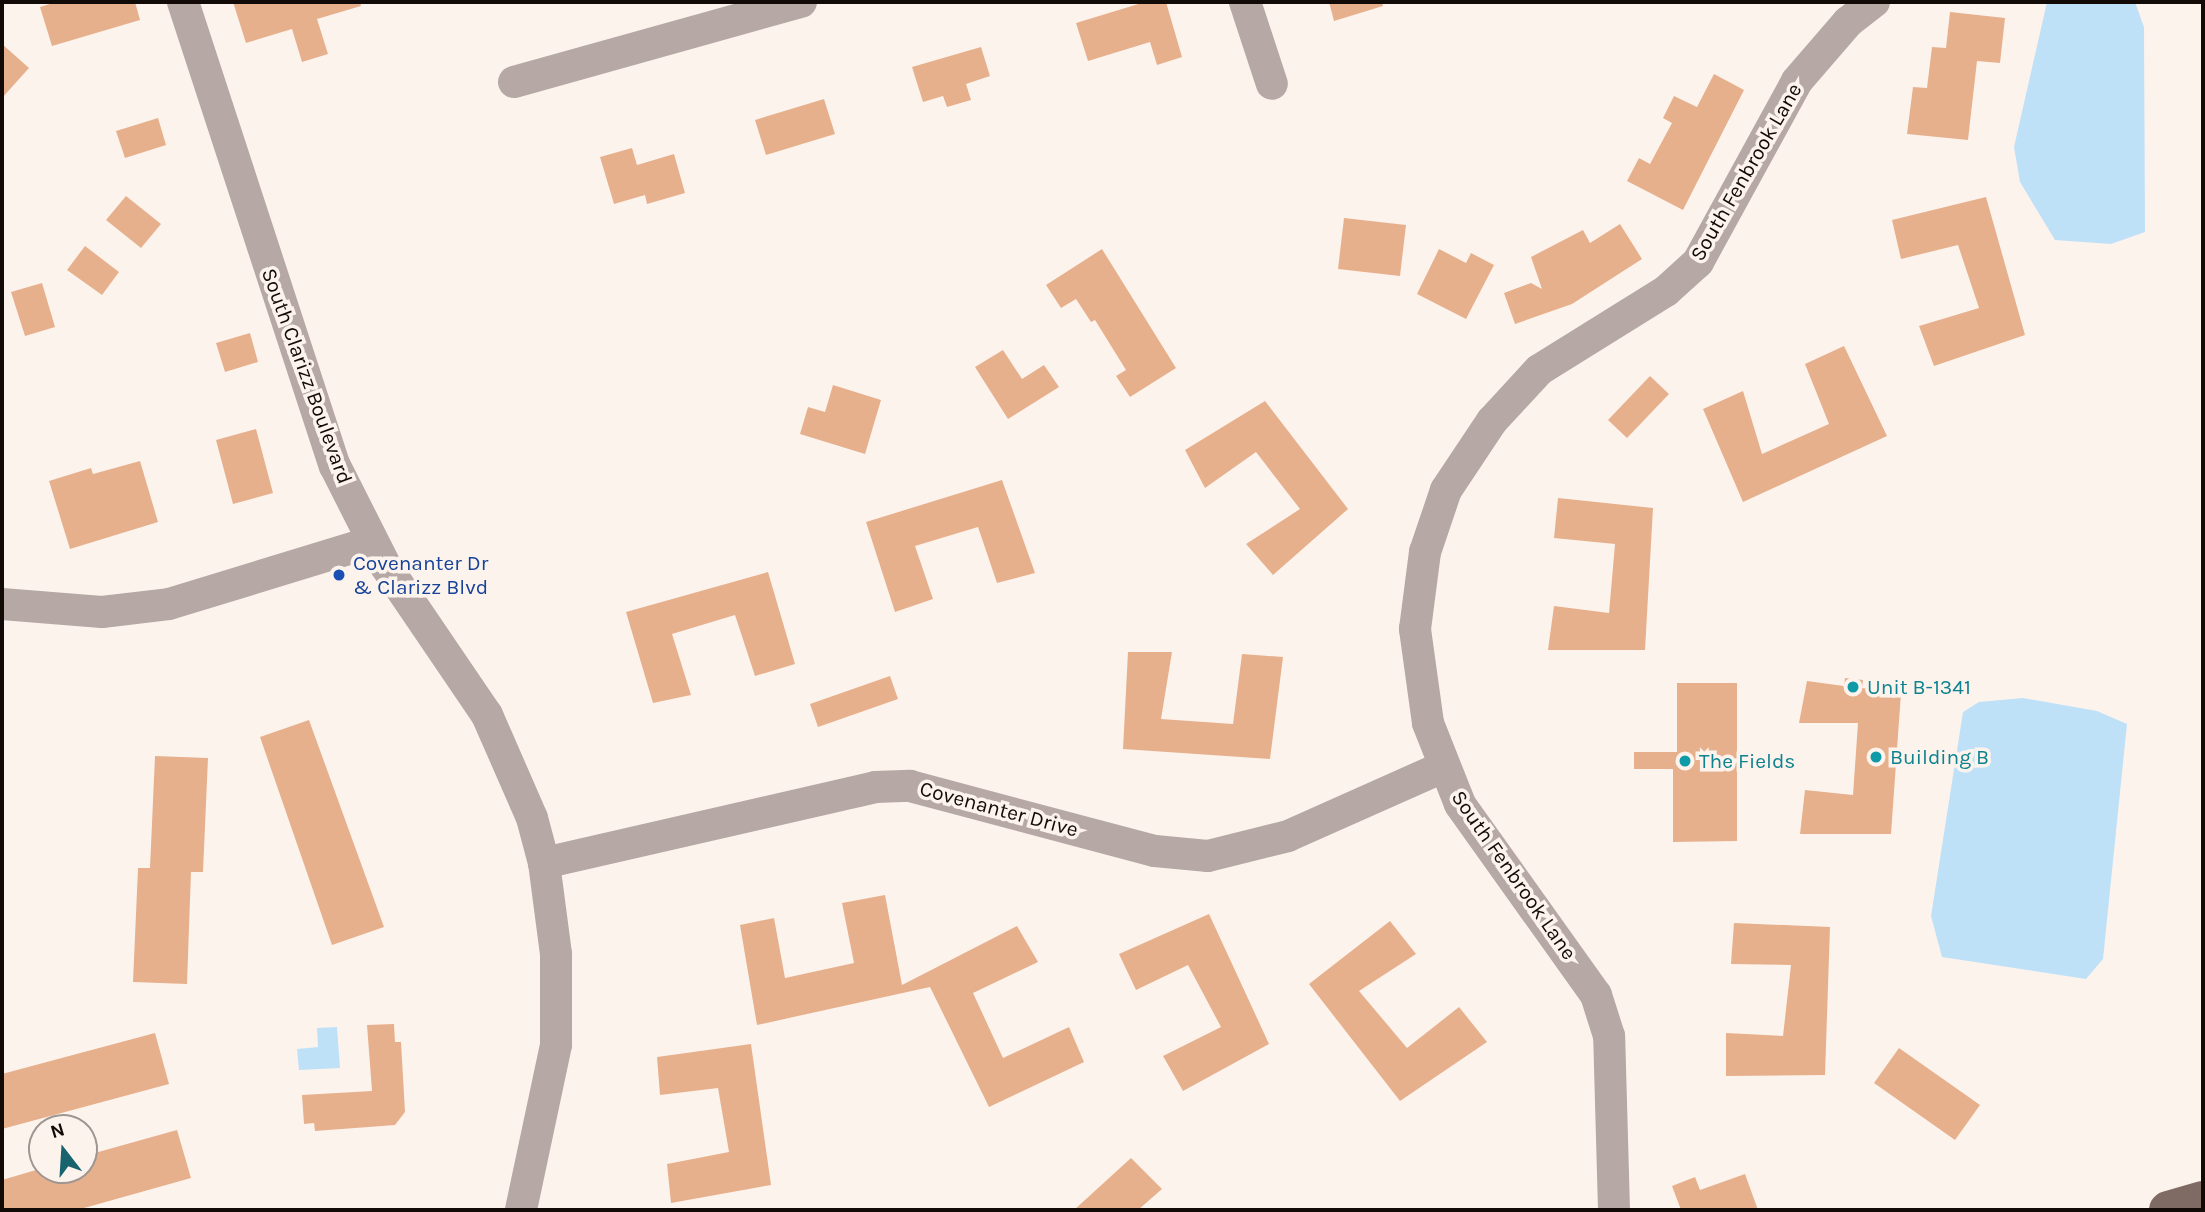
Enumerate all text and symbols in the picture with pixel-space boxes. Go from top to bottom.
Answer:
street label: South Fenbrook Lane [1685,79,1807,265]
street label: South Clarizz Boulevard [256,265,358,487]
place label: Covenanter Dr & Clarizz Blvd [353,550,488,600]
marker: Covenanter Dr & Clarizz Blvd [331,567,347,583]
place label: Unit B-1341 [1867,674,1971,700]
marker: Unit B-1341 [1845,679,1861,695]
place label: Building B [1890,744,1989,770]
place label: The Fields [1699,748,1795,774]
marker: Building B [1868,749,1884,765]
marker: The Fields [1677,753,1693,769]
street label: Covenanter Drive [917,776,1081,842]
street label: South Fenbrook Lane [1446,785,1582,965]
north arrow [28,1114,98,1184]
text: N [48,1118,67,1143]

